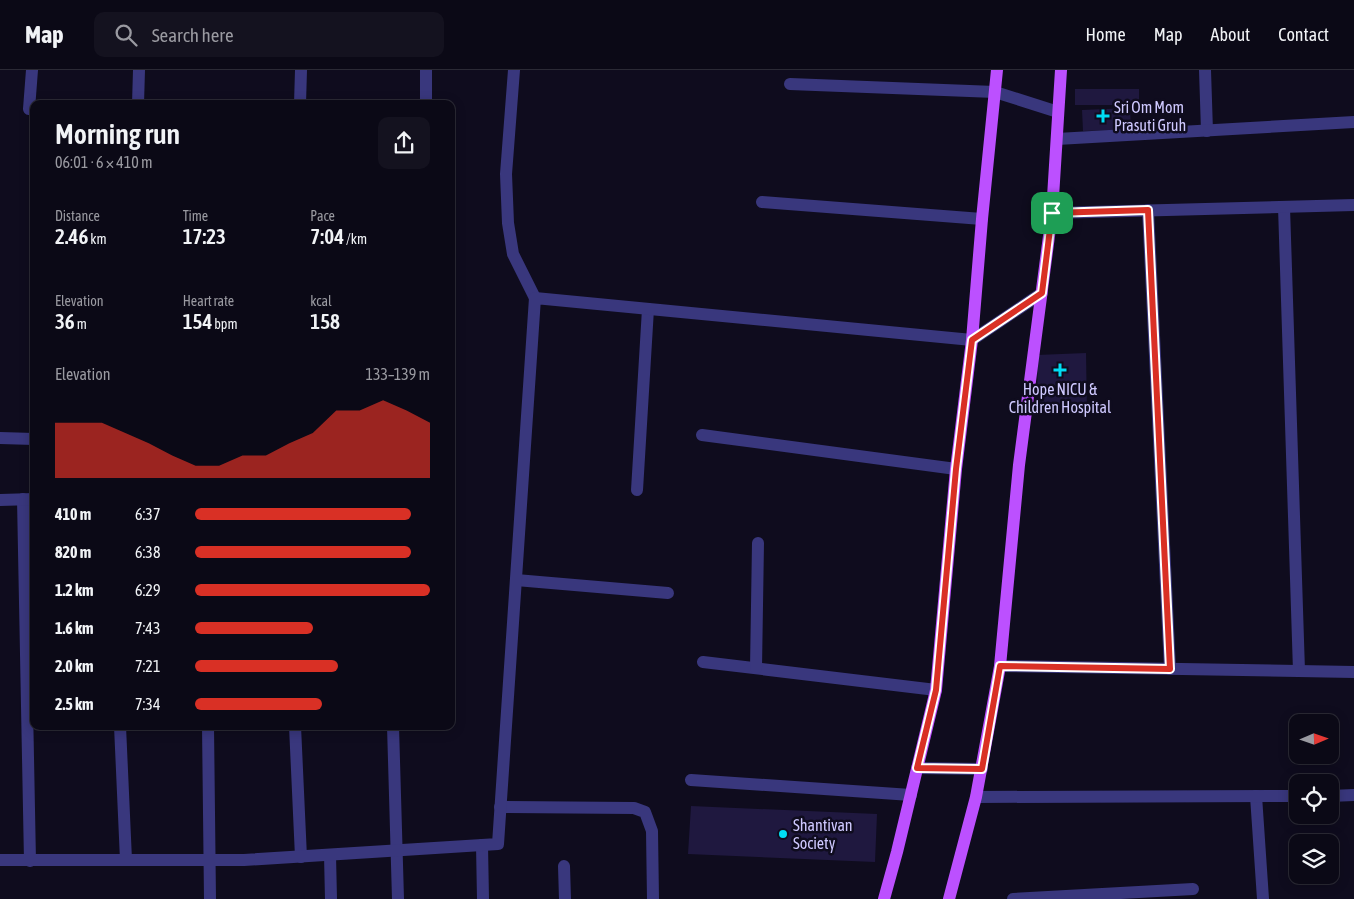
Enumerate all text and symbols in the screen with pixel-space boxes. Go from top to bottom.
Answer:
search box [94,12,444,57]
text: Map [25,21,64,48]
icon: search [112,21,140,49]
text: Search here [152,24,234,46]
text: Home [1086,24,1126,45]
text: Map [1154,24,1183,45]
text: About [1211,24,1250,45]
text: Contact [1278,24,1329,45]
place label: Sri Om Mom Prasuti Gruh [1114,98,1186,134]
marker: Sri Om Mom Prasuti Gruh [1096,109,1110,123]
button: share [378,117,430,169]
text: Morning run [55,118,180,150]
text: 06:01 · 6 × 410 m [55,153,153,171]
pin [1031,192,1073,234]
icon: arrive [1038,199,1066,227]
text: Distance [55,208,100,224]
text: Time [183,208,208,224]
text: Pace [310,208,335,224]
text: 2.46 [55,224,88,248]
text: 17:23 [183,224,226,248]
text: 7:04 [310,224,344,248]
text: km [88,231,107,247]
text: /km [344,231,367,247]
text: Elevation [55,293,104,309]
text: Heart rate [183,293,234,309]
text: kcal [310,293,332,309]
text: 36 [55,309,75,333]
text: 154 [183,309,212,333]
text: 158 [310,309,340,333]
text: m [75,316,87,332]
text: bpm [212,316,238,332]
marker: Hope NICU & Children Hospital [1053,363,1067,377]
text: Elevation [55,365,110,383]
text: 133–139 m [366,365,430,383]
place label: Hope NICU & Children Hospital [1009,380,1112,417]
text: 410 m [55,505,91,523]
text: 6:37 [135,505,160,523]
text: 820 m [55,543,91,561]
text: 6:38 [135,543,160,561]
text: 1.2 km [55,581,94,599]
text: 6:29 [135,581,160,599]
text: 1.6 km [55,619,94,637]
text: 7:43 [135,619,160,637]
text: 2.0 km [55,657,94,675]
text: 7:21 [135,657,160,675]
text: 2.5 km [55,695,94,713]
text: 7:34 [135,695,160,713]
north arrow [1289,714,1339,764]
map controls [1289,714,1339,884]
button: locate [1289,774,1339,824]
place label: Shantivan Society [793,816,853,853]
marker: Shantivan Society [777,828,789,840]
button: layers [1289,834,1339,884]

